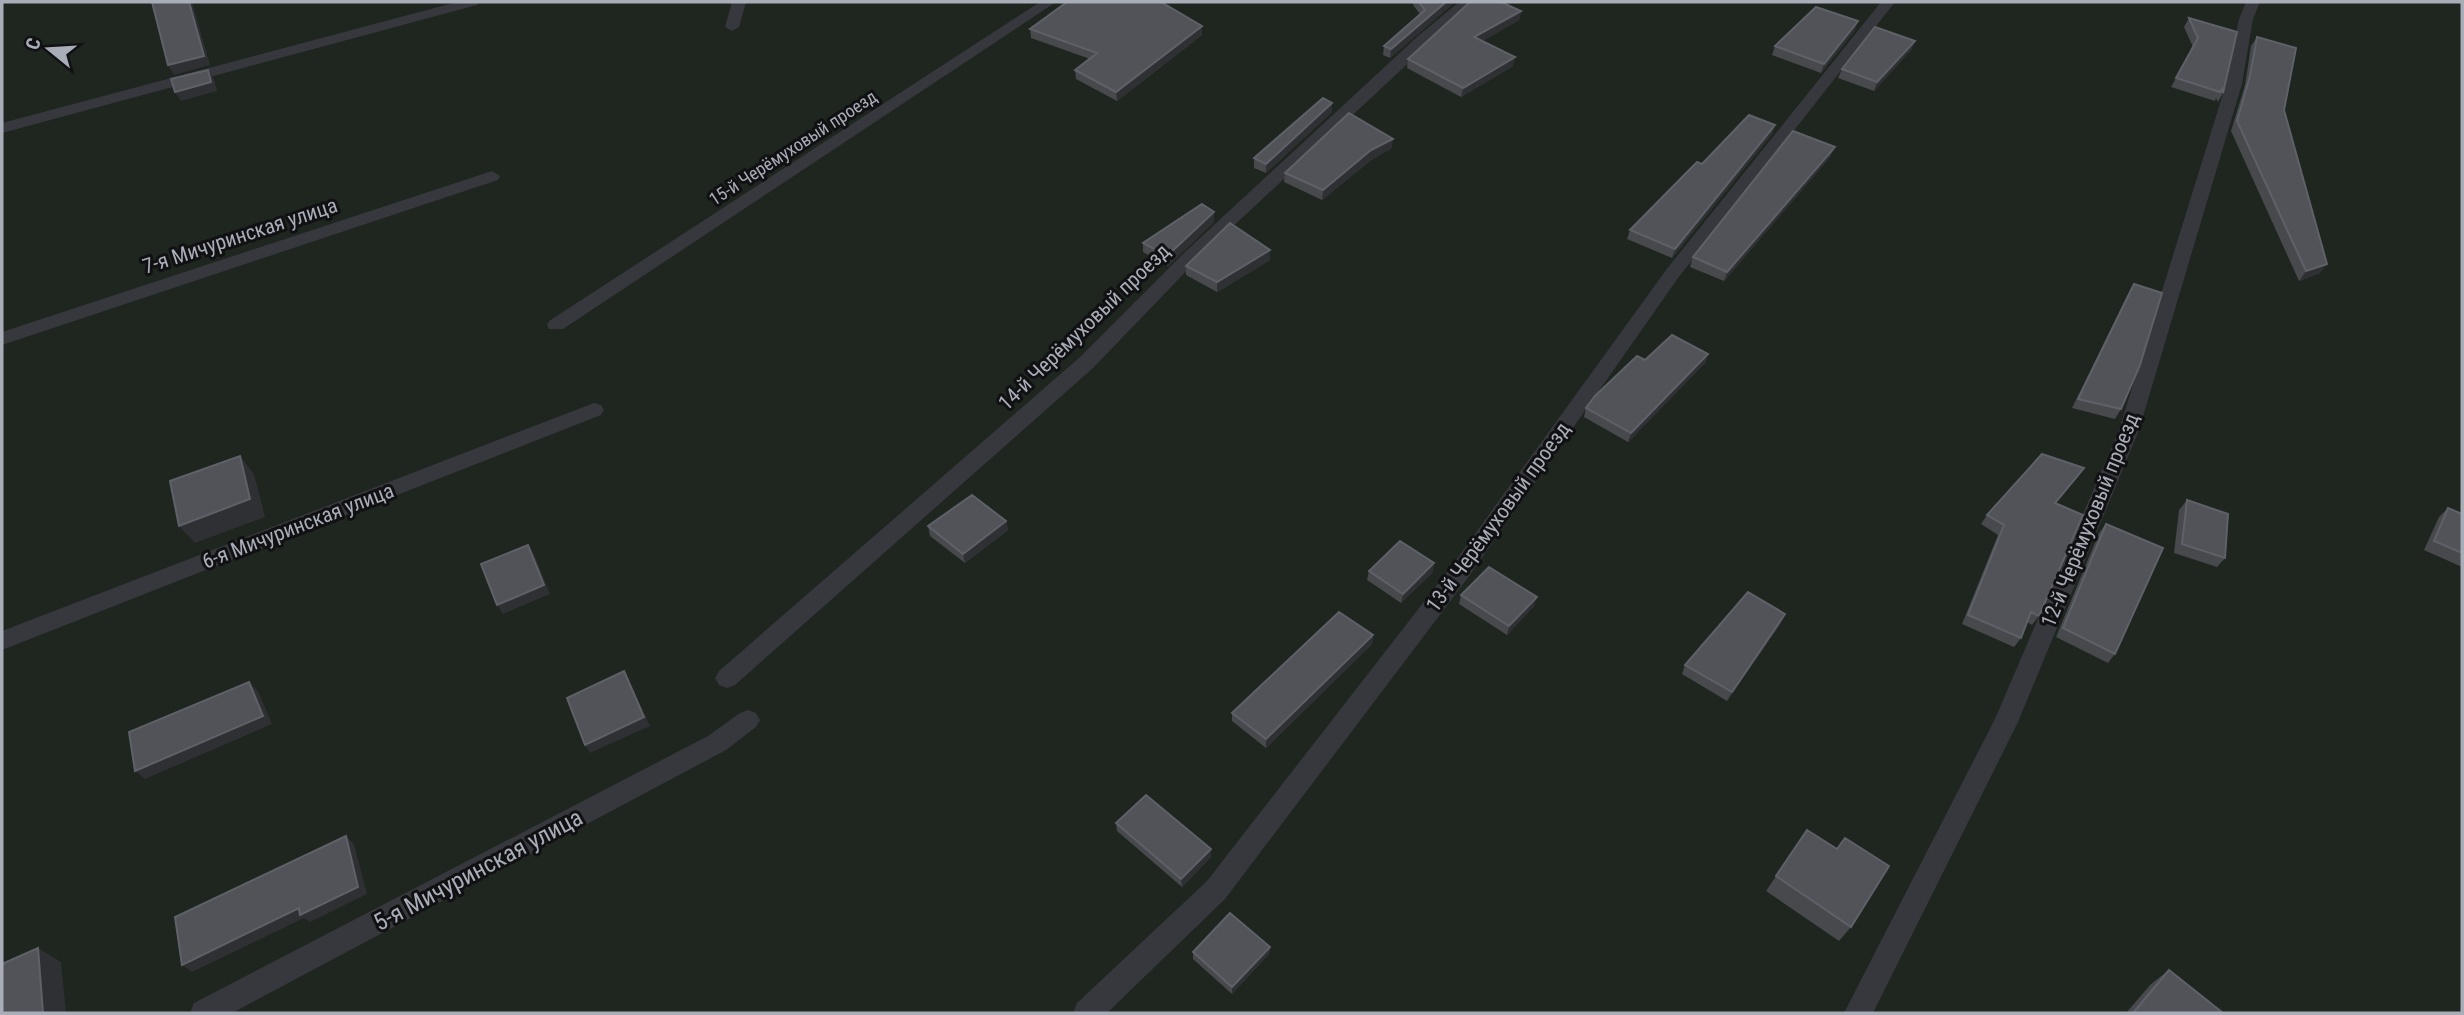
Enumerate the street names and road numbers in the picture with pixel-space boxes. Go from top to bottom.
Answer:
street label: 15-й Черёмуховый проезд [705,85,881,210]
street label: 7-я Мичуринская улица [140,193,340,279]
street label: 14-й Черёмуховый проезд [994,239,1174,415]
street label: 12-й Черёмуховый проезд [2036,410,2144,630]
street label: 13-й Черёмуховый проезд [1421,418,1575,616]
street label: 6-я Мичуринская улица [199,478,397,574]
street label: 5-я Мичуринская улица [369,803,587,937]

